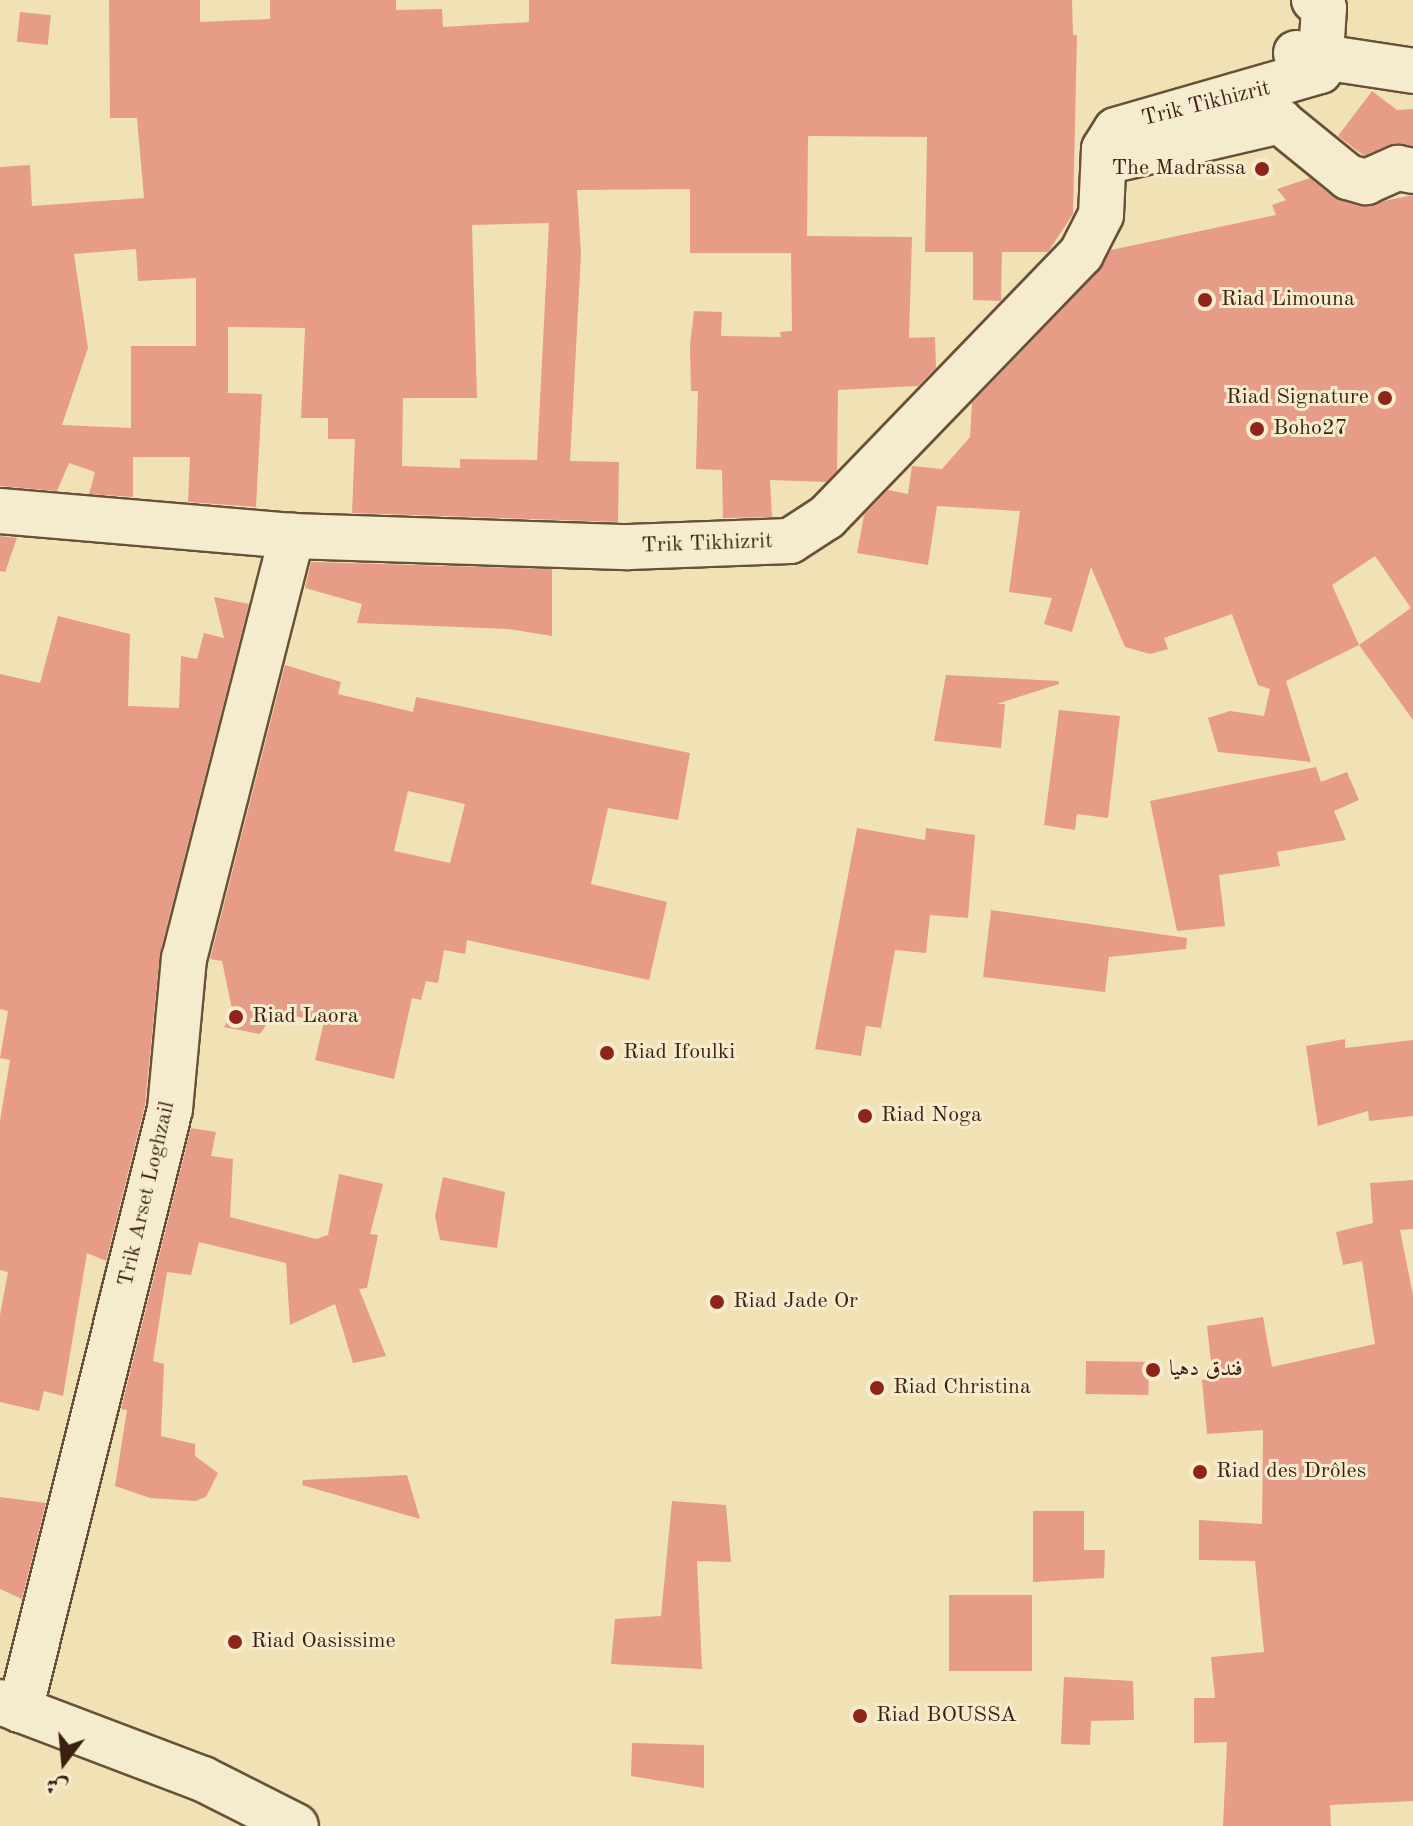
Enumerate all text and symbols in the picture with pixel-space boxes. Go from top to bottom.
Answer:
street label: Trik Tikhizrit [1139,75,1273,133]
place label: The Madrassa [1111,156,1246,182]
marker: The Madrassa [1253,160,1271,178]
place label: Riad Limouna [1221,287,1355,313]
marker: Riad Limouna [1196,291,1214,309]
place label: Riad Signature [1226,385,1369,411]
marker: Riad Signature [1376,389,1394,407]
place label: Boho27 [1273,416,1347,442]
marker: Boho27 [1248,420,1266,438]
street label: Trik Tikhizrit [641,529,773,559]
place label: Riad Laora [252,1004,359,1030]
marker: Riad Laora [227,1008,245,1026]
place label: Riad Ifoulki [623,1040,735,1066]
marker: Riad Ifoulki [598,1044,616,1062]
street label: Trik Arset Loghzail [113,1099,181,1289]
place label: Riad Noga [881,1103,982,1129]
marker: Riad Noga [856,1107,874,1125]
place label: Riad Jade Or [733,1289,858,1315]
marker: Riad Jade Or [708,1293,726,1311]
place label: فندق دهيا [1169,1357,1243,1383]
marker: فندق دهيا [1144,1361,1162,1379]
place label: Riad Christina [893,1375,1031,1401]
marker: Riad Christina [868,1379,886,1397]
place label: Riad des Drôles [1216,1459,1366,1485]
marker: Riad des Drôles [1191,1463,1209,1481]
place label: Riad Oasissime [251,1629,396,1655]
marker: Riad Oasissime [226,1633,244,1651]
place label: Riad BOUSSA [876,1703,1017,1729]
marker: Riad BOUSSA [851,1707,869,1725]
north arrow [24,1722,104,1802]
text: ش [44,1771,71,1799]

